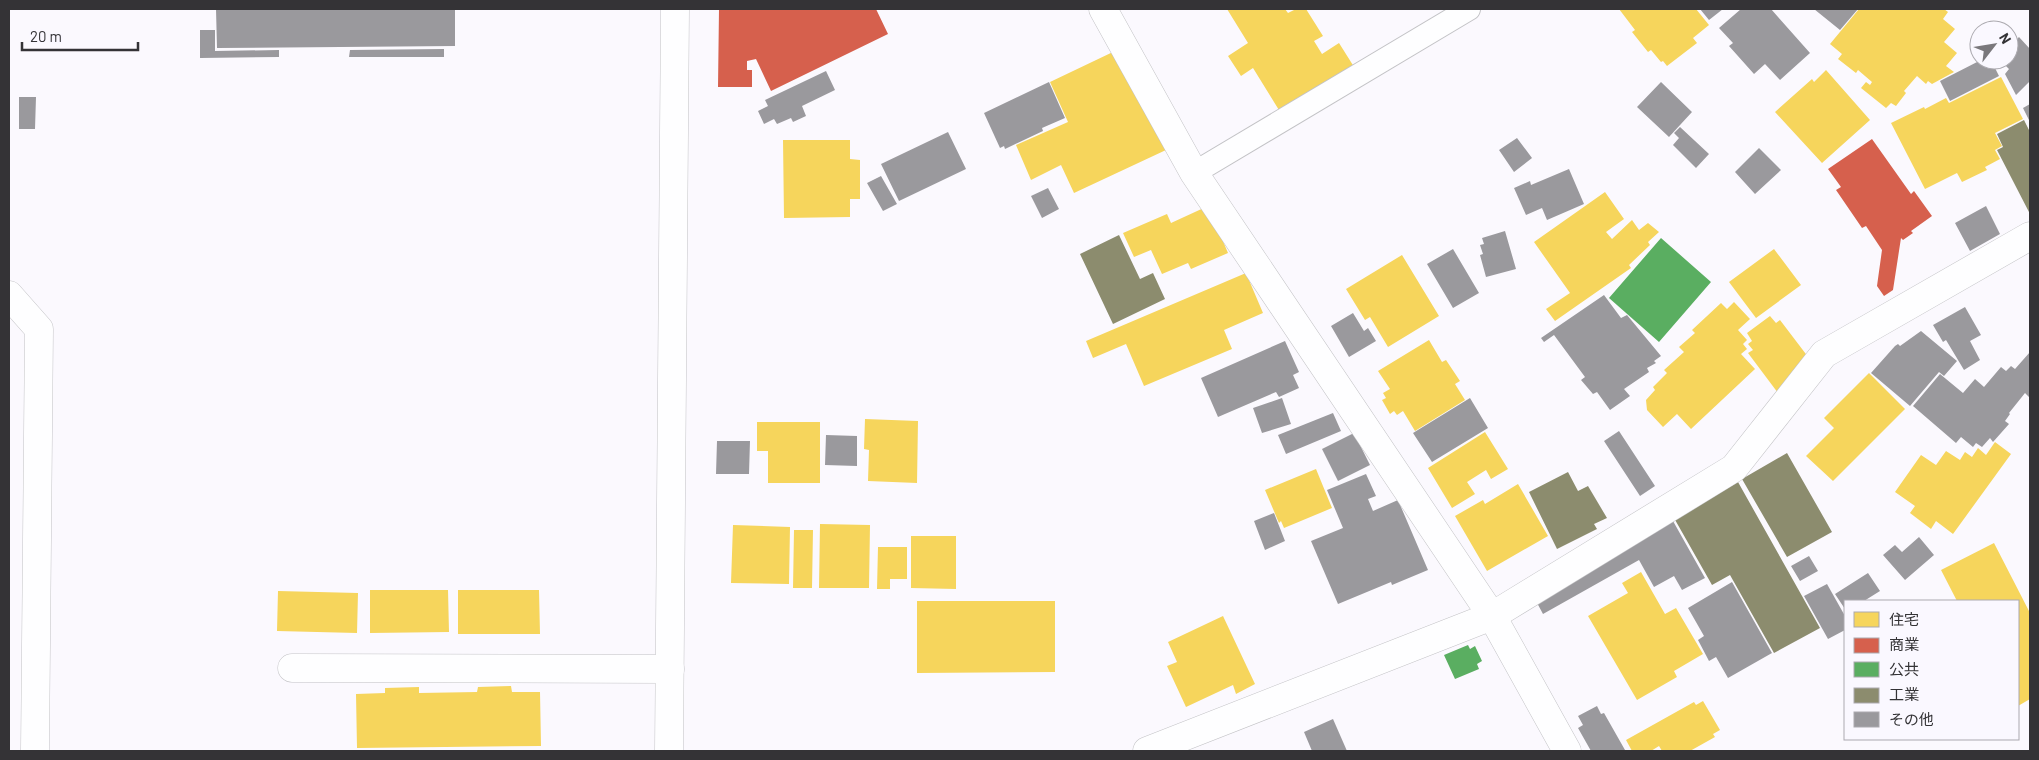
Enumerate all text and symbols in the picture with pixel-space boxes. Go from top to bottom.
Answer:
scale bar [22,20,139,52]
north arrow [1969,20,2019,70]
text: 20 m [30,27,62,45]
text: N [1996,30,2015,46]
legend [1844,600,2019,740]
text: 住宅 [1889,610,1919,628]
text: 商業 [1889,635,1919,653]
text: 公共 [1889,660,1919,678]
text: 工業 [1889,685,1919,703]
text: その他 [1889,710,1934,728]

